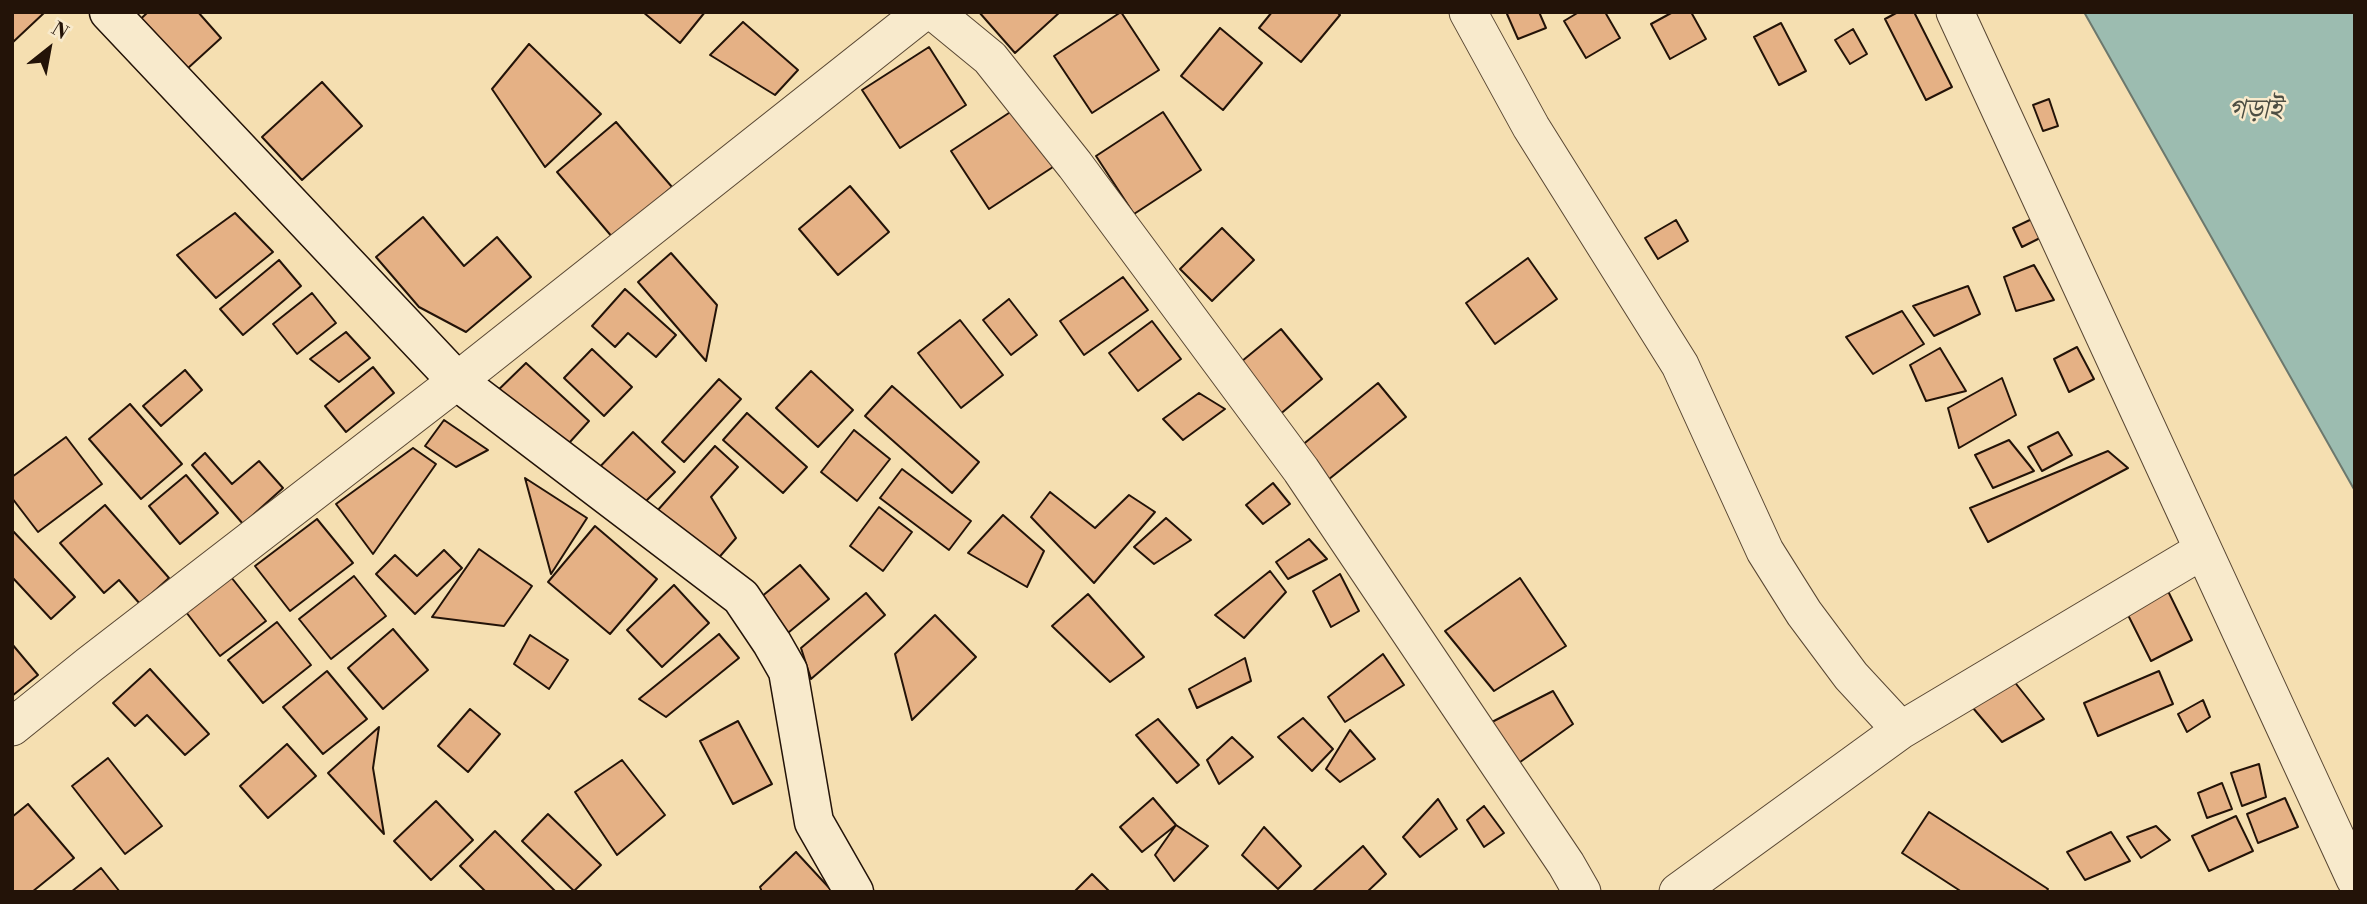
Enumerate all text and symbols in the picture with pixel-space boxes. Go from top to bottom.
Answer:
north arrow [14,14,84,84]
text: N [47,17,72,45]
water label: গড়াই [2228,94,2282,128]

